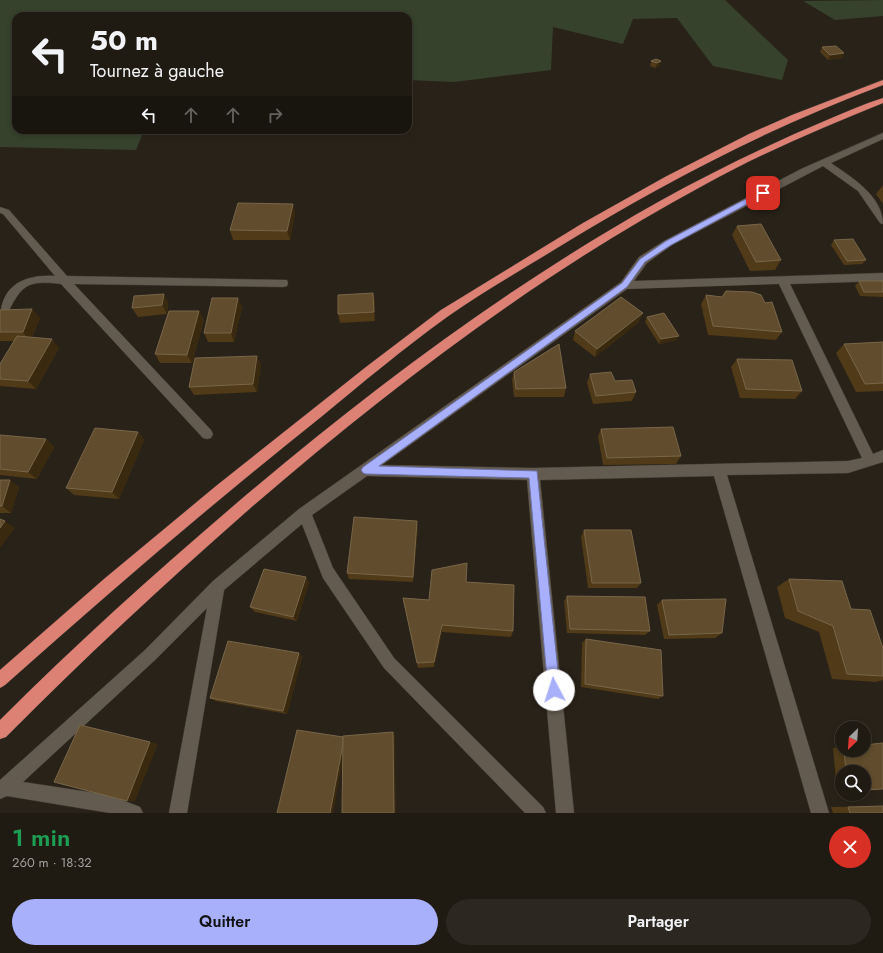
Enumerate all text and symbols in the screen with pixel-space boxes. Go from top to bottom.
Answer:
text: 50 m [90,20,158,61]
icon: left [24,28,76,80]
text: Tournez à gauche [90,58,224,84]
icon: left [138,104,160,126]
icon: ahead [180,104,202,126]
icon: ahead [222,104,244,126]
icon: right [264,104,286,126]
pin [746,176,780,210]
icon: arrive [752,182,774,204]
position arrow [533,669,575,711]
north arrow [835,721,871,757]
map controls [835,721,871,801]
button: search [835,765,871,801]
text: 1 min [12,820,70,855]
button: close [829,826,871,868]
text: 260 m · 18:32 [12,853,92,872]
button: Quitter [12,899,438,945]
button: Partager [446,899,871,945]

